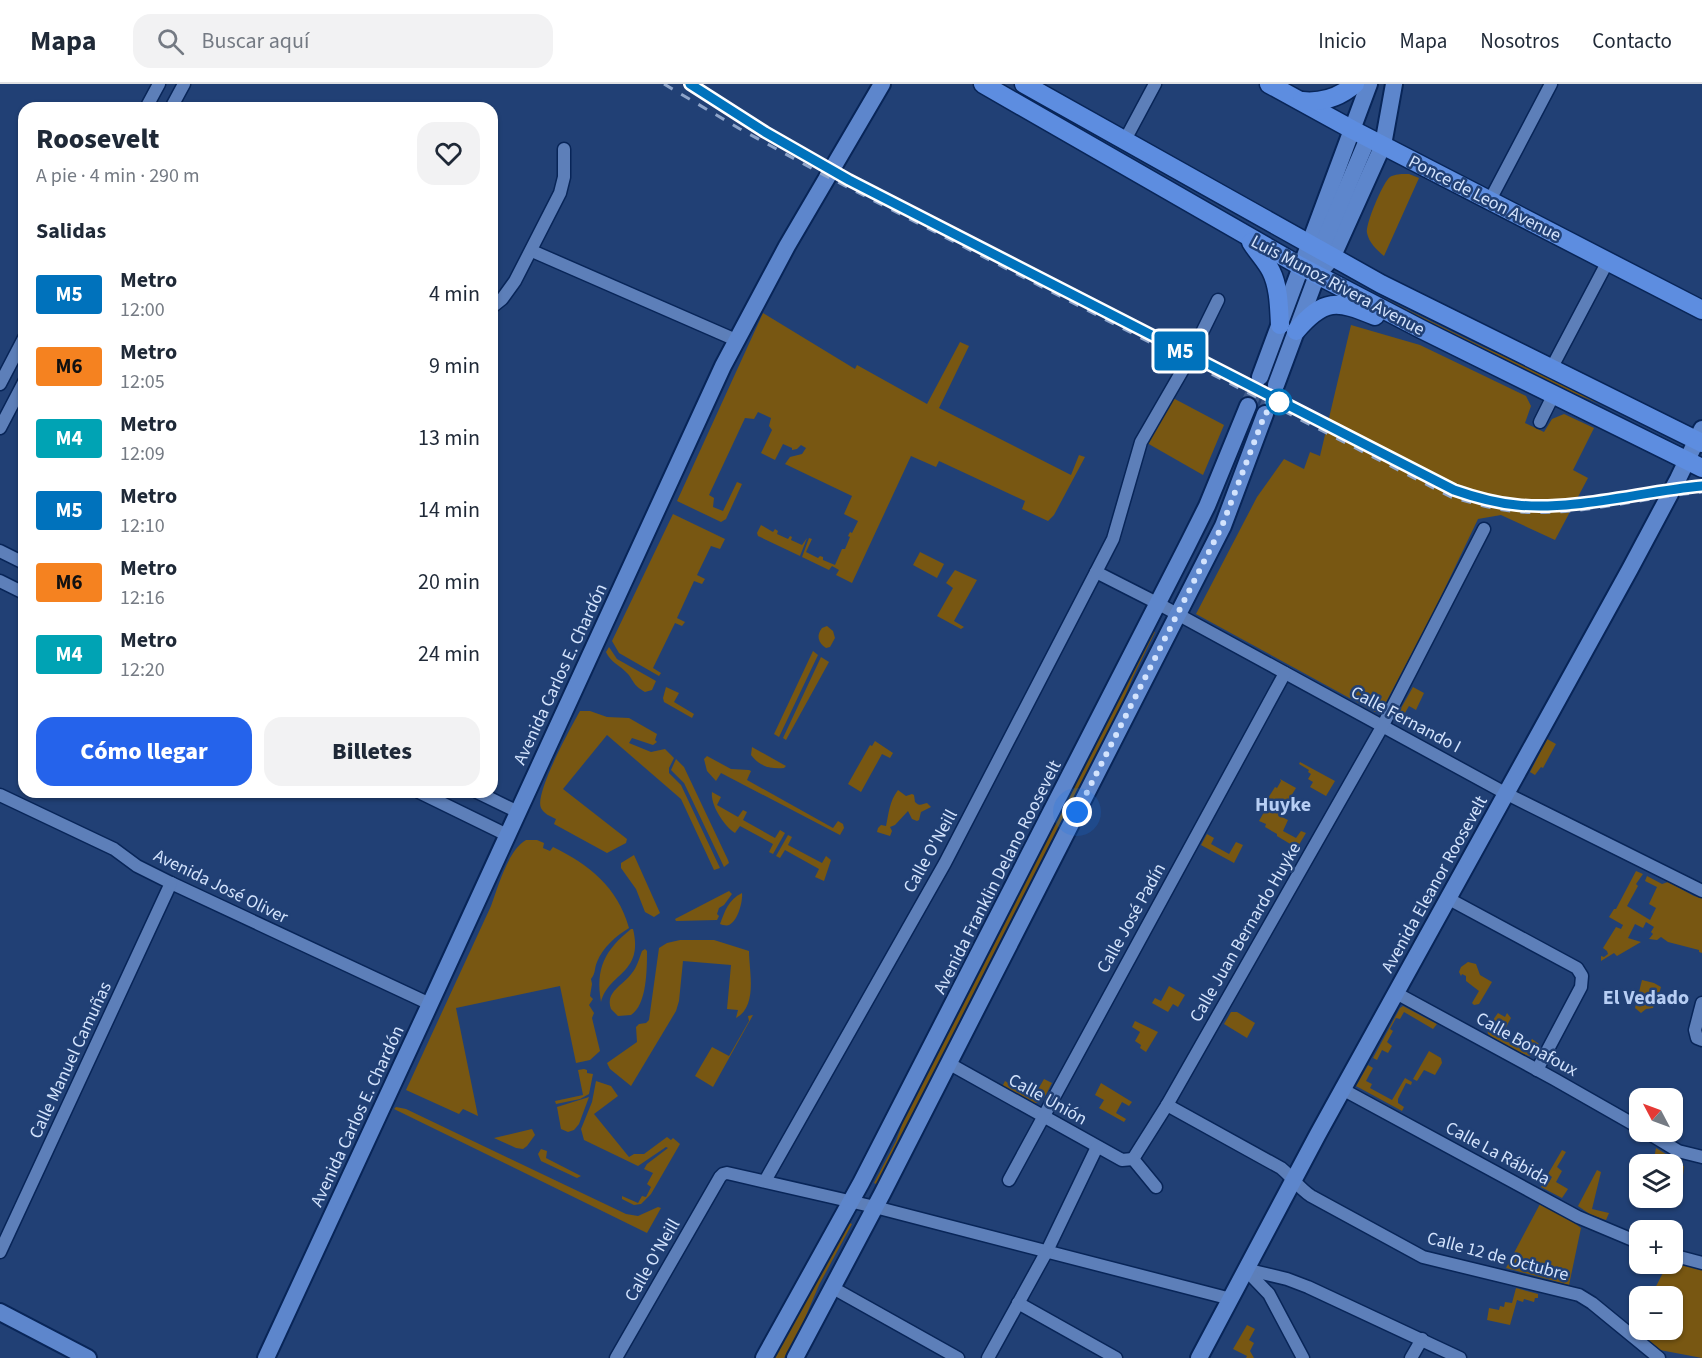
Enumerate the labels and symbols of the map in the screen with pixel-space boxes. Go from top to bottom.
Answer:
street label: Ponce de Leon Avenue [1404,149,1566,248]
street label: Luis Munoz Rivera Avenue [1246,229,1429,342]
line badge: M5 [1153,332,1207,370]
unlabelled marker [1266,389,1292,415]
street label: Avenida Carlos E. Chardón [507,580,613,769]
street label: Calle Fernando I [1346,680,1465,759]
street label: Avenida Franklin Delano Roosevelt [927,756,1067,998]
district label: Huyke [1255,791,1311,819]
street label: Avenida Eleanor Roosevelt [1375,791,1494,977]
your location [1062,797,1092,827]
street label: Calle O'Neill [897,805,964,897]
street label: Calle Juan Bernardo Huyke [1184,838,1307,1027]
street label: Avenida José Oliver [149,843,293,930]
street label: Calle José Padín [1091,859,1172,978]
street label: Calle Manuel Camuñas [23,978,118,1143]
district label: El Vedado [1603,984,1689,1012]
street label: Calle Bonafoux [1471,1006,1582,1083]
street label: Avenida Carlos E. Chardón [304,1022,410,1211]
street label: Calle Unión [1004,1068,1092,1131]
north arrow [1629,1088,1683,1142]
street label: Calle La Rábida [1441,1115,1554,1192]
street label: Calle O'Neill [619,1214,686,1306]
street label: Calle 12 de Octubre [1424,1226,1572,1287]

